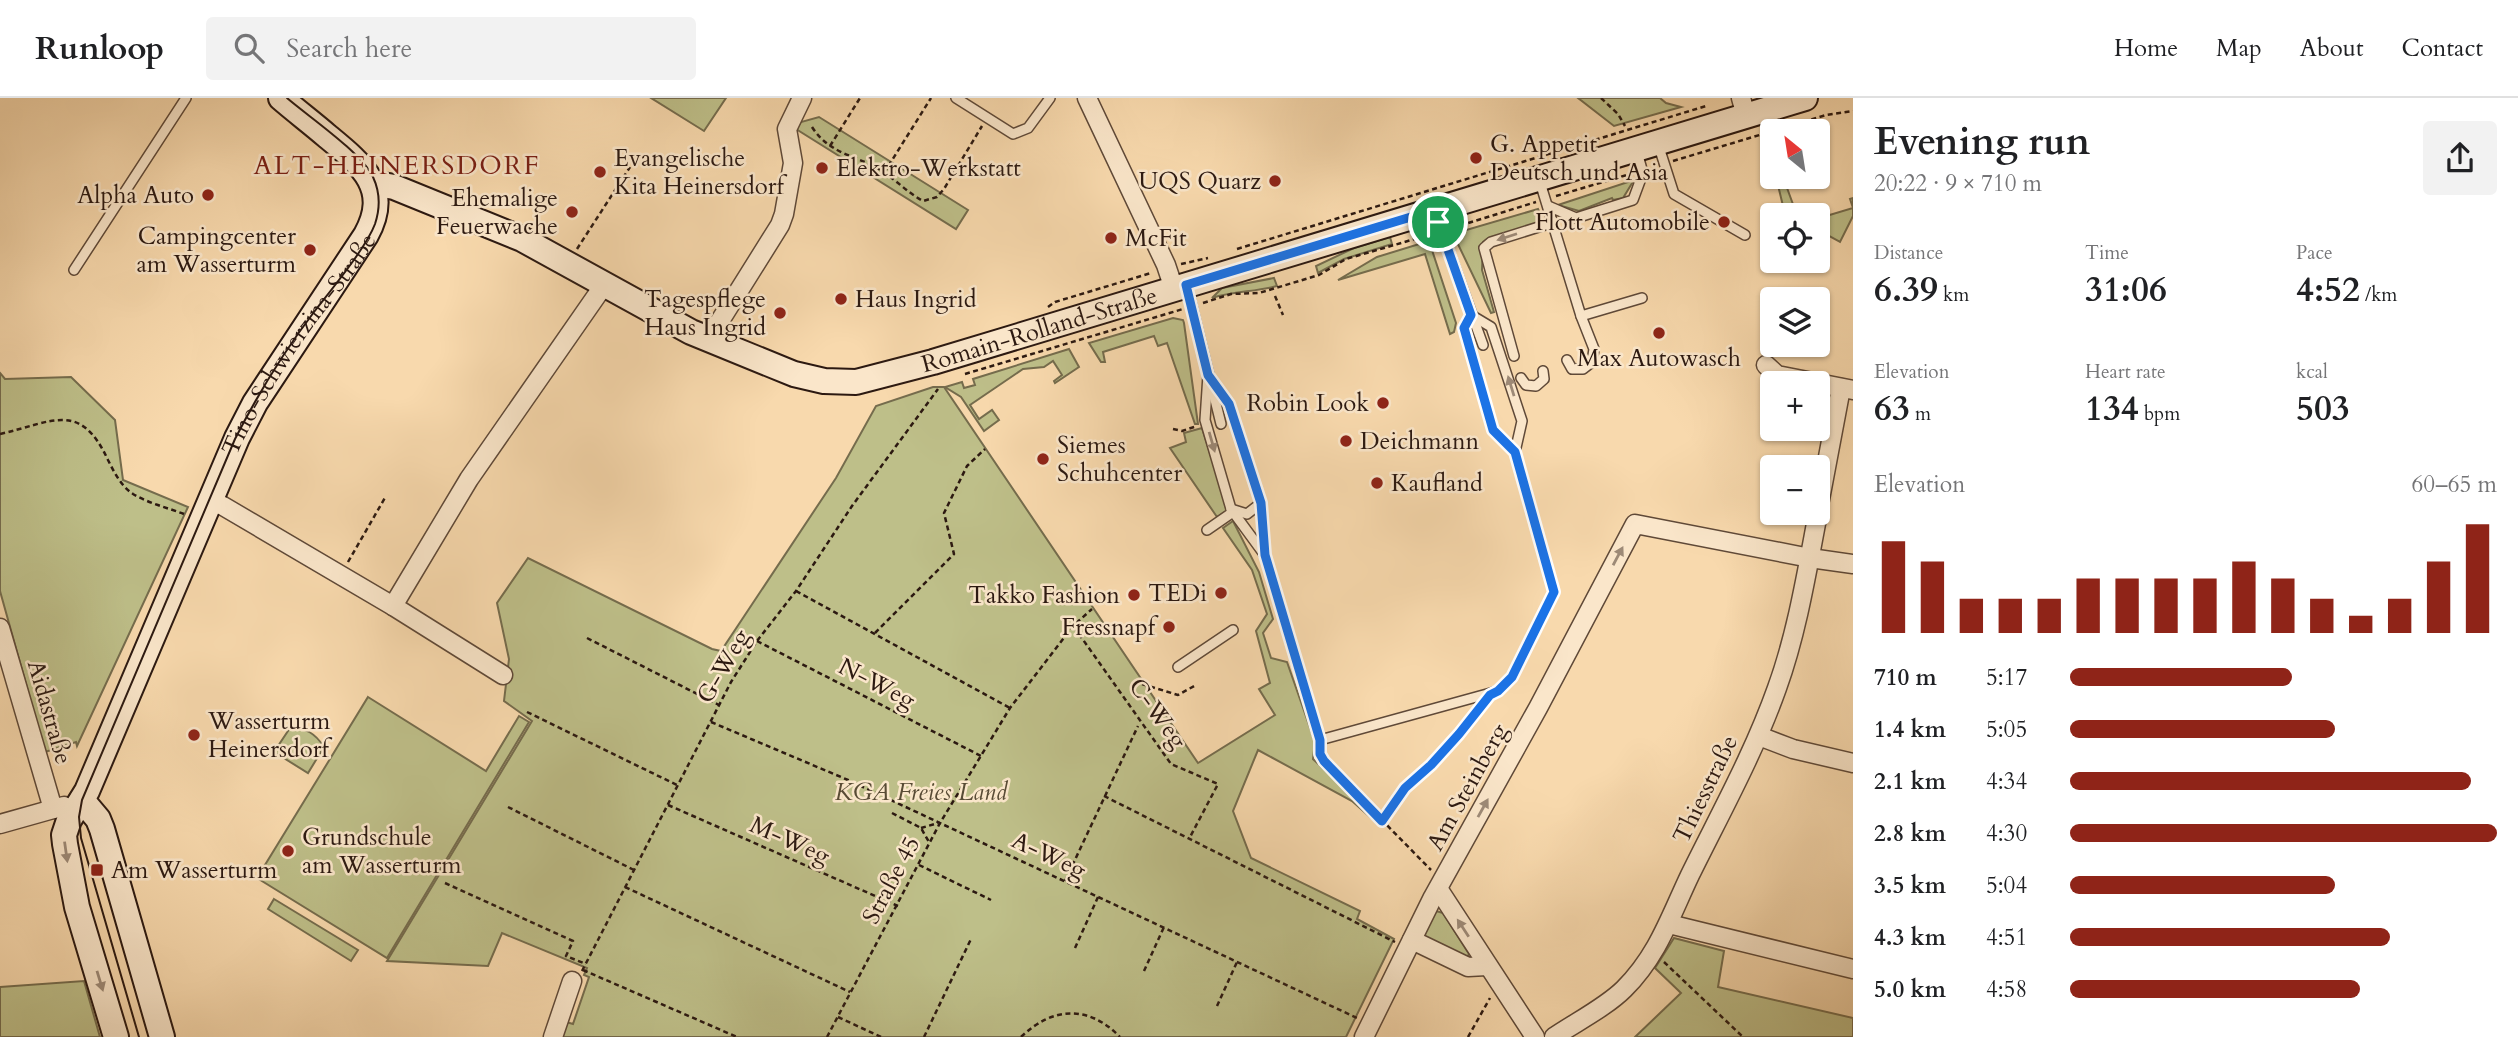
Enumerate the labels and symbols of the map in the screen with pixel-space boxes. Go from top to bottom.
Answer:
north arrow [1760,119,1830,189]
place label: G. Appetit Deutsch und Asia [1490,128,1669,189]
place label: Evangelische Kita Heinersdorf [614,142,788,203]
district label: ALT-HEINERSDORF [253,148,541,183]
marker: G. Appetit Deutsch und Asia [1468,150,1484,166]
place label: Elektro-Werkstatt [836,152,1021,185]
marker: Elektro-Werkstatt [814,160,830,176]
marker: Evangelische Kita Heinersdorf [592,164,608,180]
place label: UQS Quarz [1139,165,1261,198]
marker: UQS Quarz [1267,173,1283,189]
place label: Alpha Auto [77,179,194,212]
place label: Ehemalige Feuerwache [436,182,558,243]
marker: Alpha Auto [200,187,216,203]
pin [1408,192,1468,252]
marker: Ehemalige Feuerwache [564,204,580,220]
place label: Flott Automobile [1535,206,1710,239]
marker: Flott Automobile [1716,214,1732,230]
place label: Campingcenter am Wasserturm [136,220,297,281]
place label: McFit [1125,222,1187,255]
street label: Tino-Schwierzina-Straße [214,227,384,460]
marker: McFit [1103,230,1119,246]
one-way arrow [1497,232,1518,242]
marker: Campingcenter am Wasserturm [302,242,318,258]
street label: Romain-Rolland-Straße [918,279,1161,381]
place label: Tagespflege Haus Ingrid [644,283,766,344]
place label: Haus Ingrid [855,283,977,316]
marker: Haus Ingrid [833,291,849,307]
marker: Tagespflege Haus Ingrid [772,305,788,321]
marker: Max Autowasch [1651,325,1667,341]
place label: Max Autowasch [1577,342,1741,375]
one-way arrow [1505,375,1515,396]
place label: Robin Look [1246,387,1369,420]
marker: Robin Look [1375,395,1391,411]
place label: Deichmann [1360,425,1480,458]
place label: Siemes Schuhcenter [1057,429,1182,490]
one-way arrow [1207,432,1217,453]
marker: Deichmann [1338,433,1354,449]
marker: Siemes Schuhcenter [1035,451,1051,467]
place label: Kaufland [1391,467,1483,500]
marker: Kaufland [1369,475,1385,491]
one-way arrow [1612,546,1624,566]
place label: TEDi [1148,577,1207,610]
place label: Takko Fashion [968,579,1120,612]
marker: TEDi [1213,585,1229,601]
marker: Takko Fashion [1126,587,1142,603]
place label: Fressnapf [1062,611,1159,644]
marker: Fressnapf [1161,619,1177,635]
street label: G-Weg [689,623,758,709]
street label: N-Weg [833,650,921,717]
street label: Aidastraße [19,656,80,768]
street label: C-Weg [1121,671,1195,756]
place label: Wasserturm Heinersdorf [207,705,333,766]
street label: Am Steinberg [1419,717,1516,857]
marker: Wasserturm Heinersdorf [186,727,202,743]
street label: Thiesstraße [1665,730,1746,849]
park label: KGA Freies Land [835,776,1009,809]
one-way arrow [1478,798,1489,818]
street label: M-Weg [745,808,835,873]
place label: Grundschule am Wasserturm [302,821,462,882]
street label: A-Weg [1006,824,1092,887]
street label: Straße 45 [855,831,928,930]
one-way arrow [61,841,72,863]
marker: Grundschule am Wasserturm [280,843,296,859]
place label: Am Wasserturm [111,854,278,887]
marker: Am Wasserturm [89,862,105,878]
one-way arrow [1456,918,1469,937]
one-way arrow [95,970,105,991]

